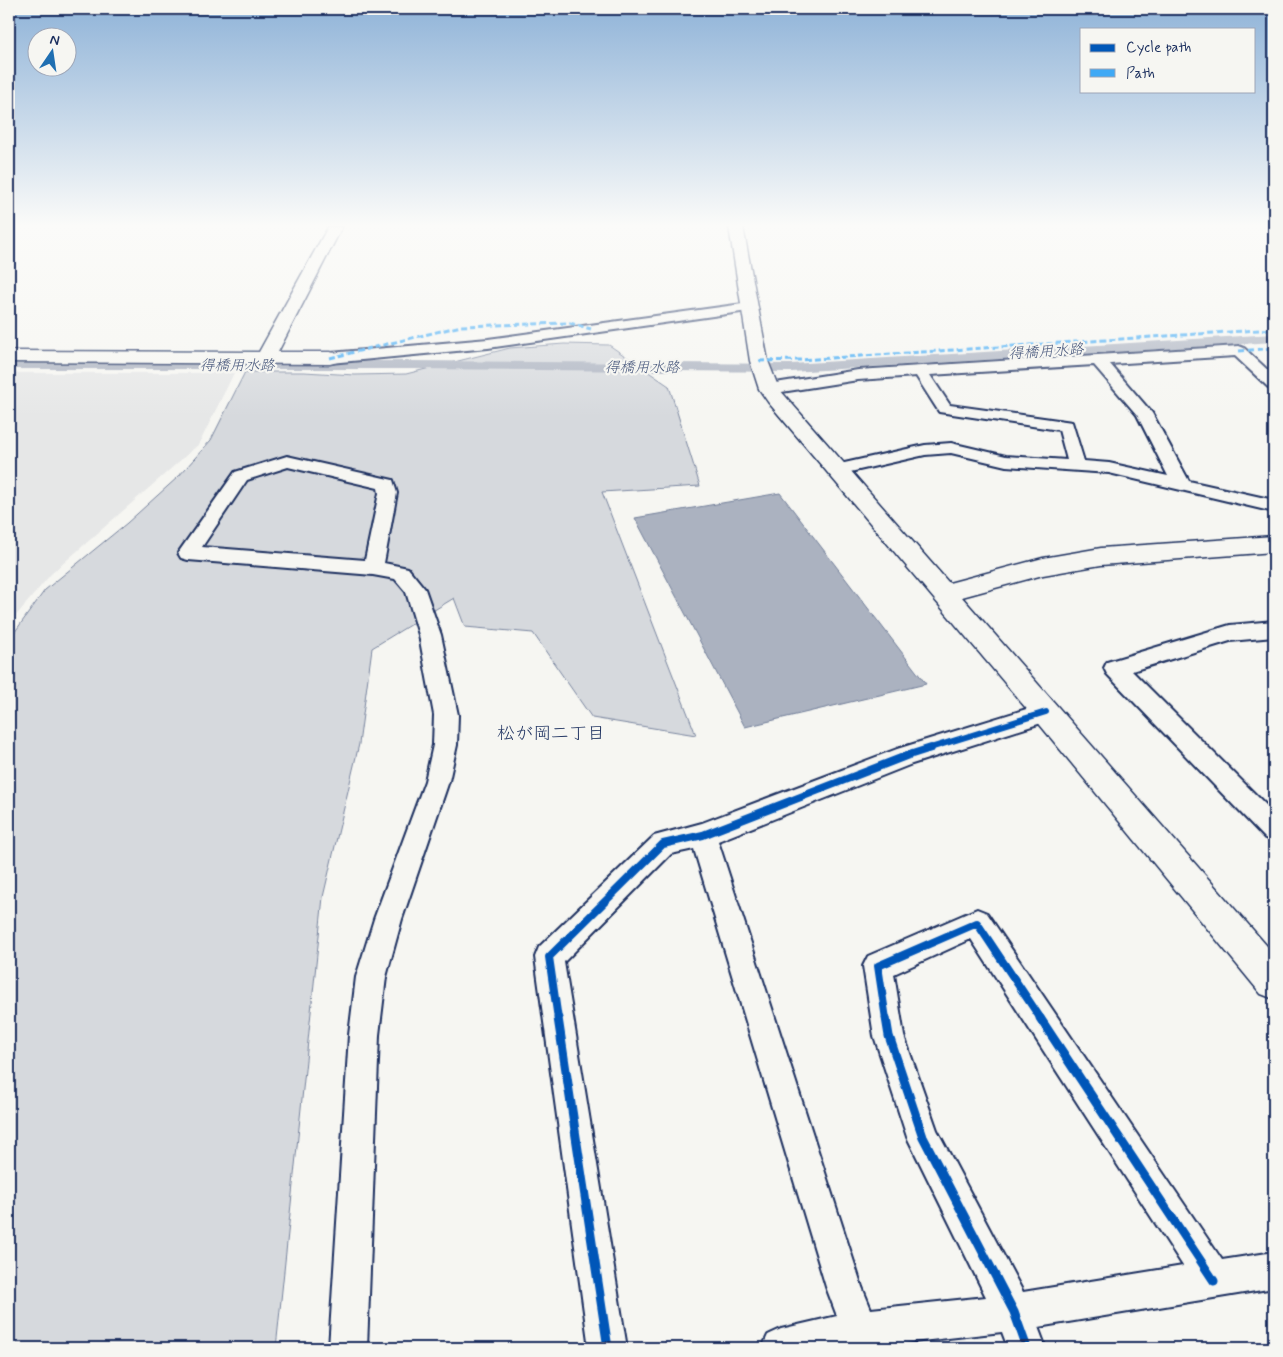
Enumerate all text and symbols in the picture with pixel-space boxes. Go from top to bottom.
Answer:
north arrow [28,28,78,78]
legend [1080,28,1256,92]
text: N [48,30,61,50]
text: Cycle path [1126,38,1191,58]
text: Path [1126,64,1155,84]
water label: 得橋用水路 [1008,339,1085,365]
water label: 得橋用水路 [199,356,275,376]
water label: 得橋用水路 [604,358,680,378]
district label: 松が岡二丁目 [497,722,605,746]

